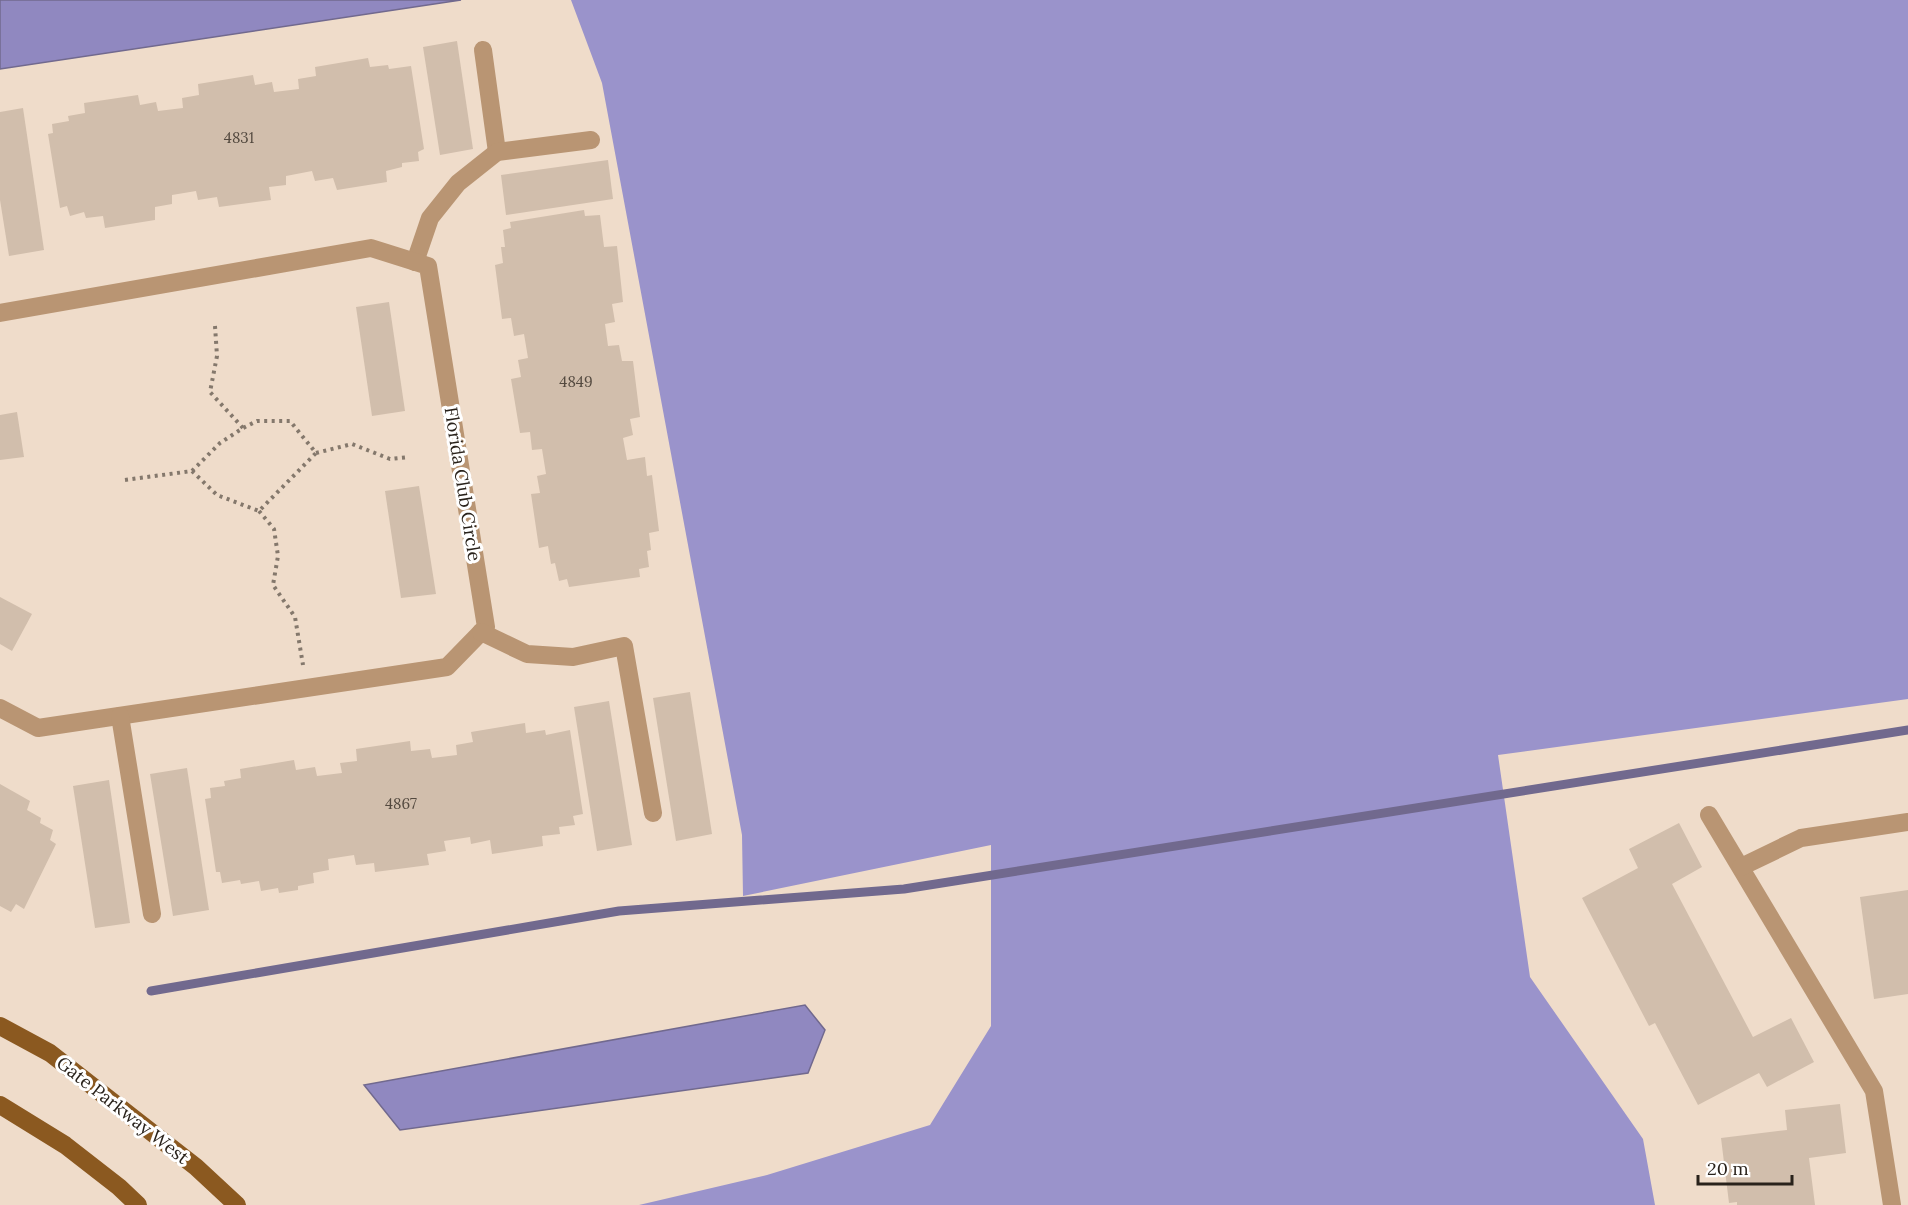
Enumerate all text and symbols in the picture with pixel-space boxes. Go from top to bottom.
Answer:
house number: 4831 [224,128,254,147]
house number: 4849 [559,372,593,391]
street label: Florida Club Circle [439,405,487,563]
house number: 4867 [385,794,417,813]
street label: Gate Parkway West [52,1051,194,1169]
scale bar [1698,1148,1792,1186]
text: 20 m [1707,1157,1749,1180]

